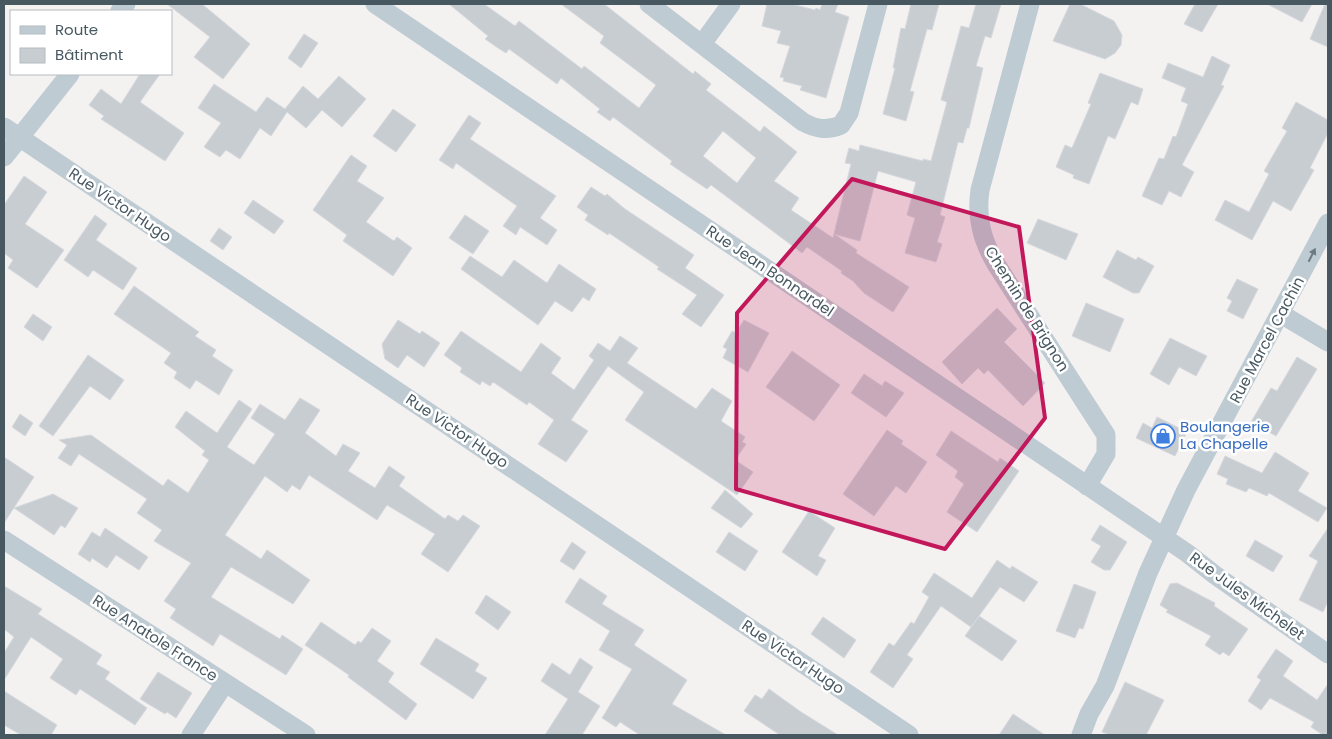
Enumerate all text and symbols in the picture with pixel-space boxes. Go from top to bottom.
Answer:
legend [10,10,172,75]
text: Route [55,19,98,40]
text: Bâtiment [55,44,123,65]
street label: Rue Victor Hugo [65,163,176,247]
street label: Rue Jean Bonnardel [702,220,838,321]
street label: Chemin de Brignon [980,242,1075,375]
one-way arrow [1308,248,1316,263]
street label: Rue Marcel Cachin [1224,273,1309,407]
street label: Rue Victor Hugo [402,389,513,473]
place label: Boulangerie La Chapelle [1180,416,1270,454]
shop icon: Boulangerie La Chapelle [1150,423,1176,449]
street label: Rue Jules Michelet [1186,547,1309,644]
street label: Rue Anatole France [89,589,222,686]
street label: Rue Victor Hugo [738,615,849,699]

